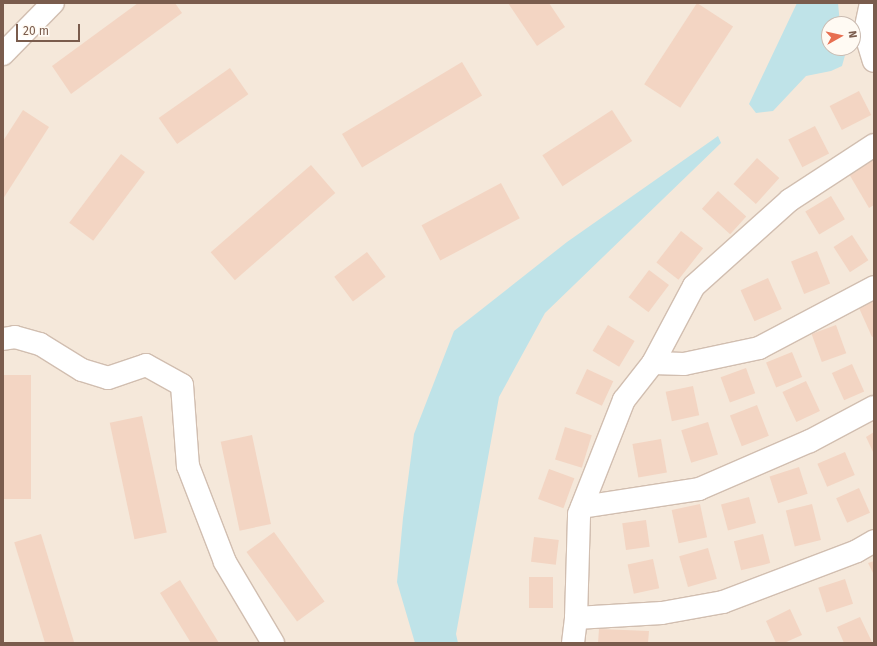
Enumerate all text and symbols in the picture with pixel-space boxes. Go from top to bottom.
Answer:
scale bar [18,16,82,42]
north arrow [821,16,861,56]
text: 20 m [23,24,49,38]
text: N [845,30,859,39]

